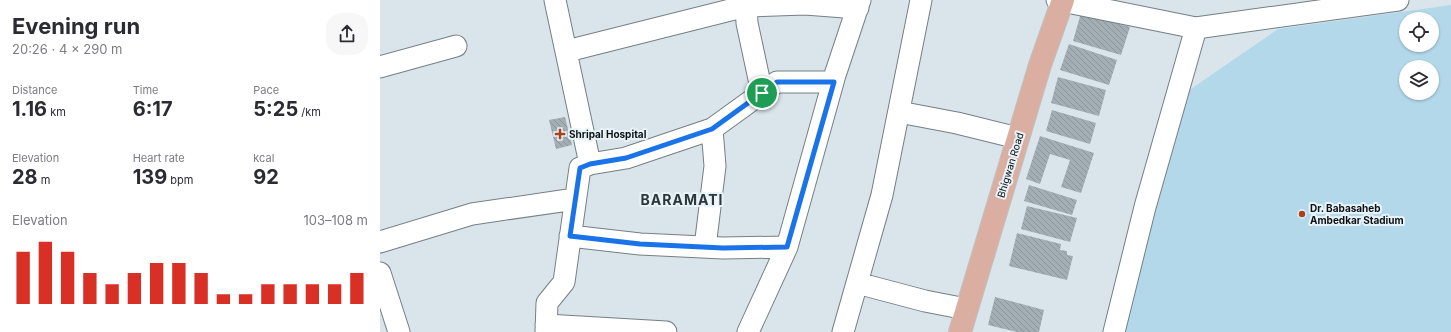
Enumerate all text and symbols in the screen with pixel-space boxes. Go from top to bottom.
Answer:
map controls [1399,12,1439,100]
button: locate [1399,12,1439,52]
text: Evening run [12,13,140,39]
button: share [326,13,368,55]
text: 20:26 · 4 × 290 m [12,41,122,57]
button: layers [1399,60,1439,100]
pin [745,76,779,110]
icon: arrive [751,82,773,104]
text: Distance [12,83,57,97]
text: Time [133,83,158,97]
text: Pace [253,83,279,97]
text: 1.16 [12,97,47,121]
text: 6:17 [133,97,173,121]
text: 5:25 [253,97,298,121]
text: km [47,105,66,119]
text: /km [298,105,321,119]
marker: Shripal Hospital [554,128,566,140]
place label: Shripal Hospital [569,128,647,140]
street label: Bhigwan Road [994,131,1026,199]
text: Elevation [12,151,59,165]
text: Heart rate [133,151,185,165]
text: kcal [253,151,274,165]
text: 28 [12,165,38,189]
text: 139 [133,165,167,189]
text: 92 [253,165,279,189]
text: m [38,173,50,187]
text: bpm [167,173,193,187]
district label: BARAMATI [641,191,723,208]
place label: Dr. Babasaheb Ambedkar Stadium [1310,202,1404,226]
marker: Dr. Babasaheb Ambedkar Stadium [1297,209,1307,219]
text: Elevation [12,212,68,228]
text: 103–108 m [303,212,368,228]

